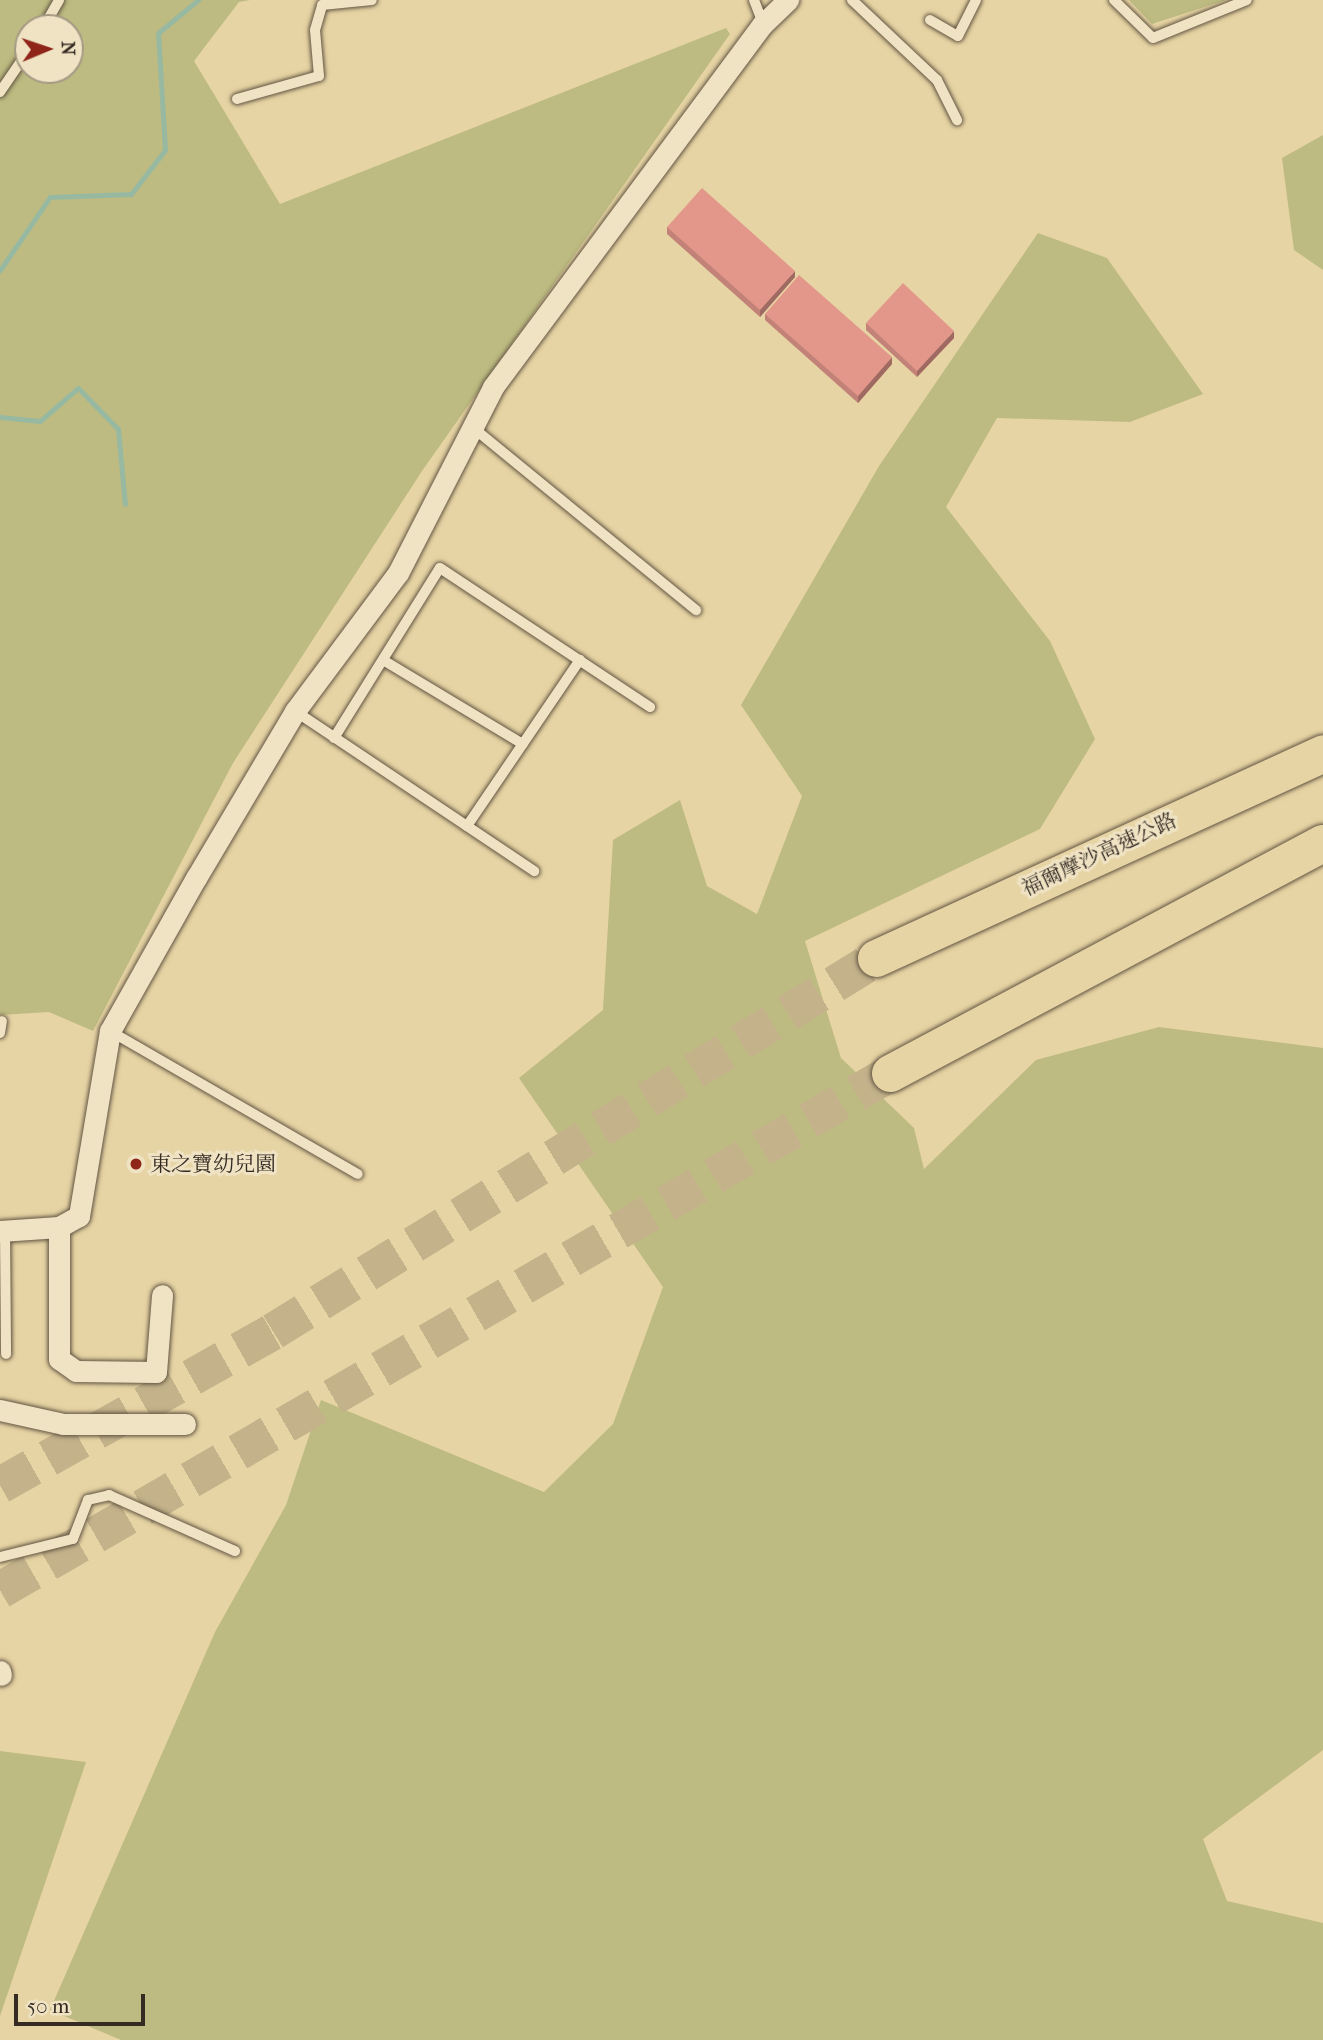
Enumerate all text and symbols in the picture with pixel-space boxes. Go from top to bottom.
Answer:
north arrow [14,14,84,84]
text: N [57,41,79,56]
street label: 福爾摩沙高速公路 [1018,807,1180,901]
place label: 東之寶幼兒園 [150,1151,276,1177]
marker: 東之寶幼兒園 [128,1156,144,1172]
scale bar [18,1980,149,2024]
text: 50 m [27,1994,70,2018]

